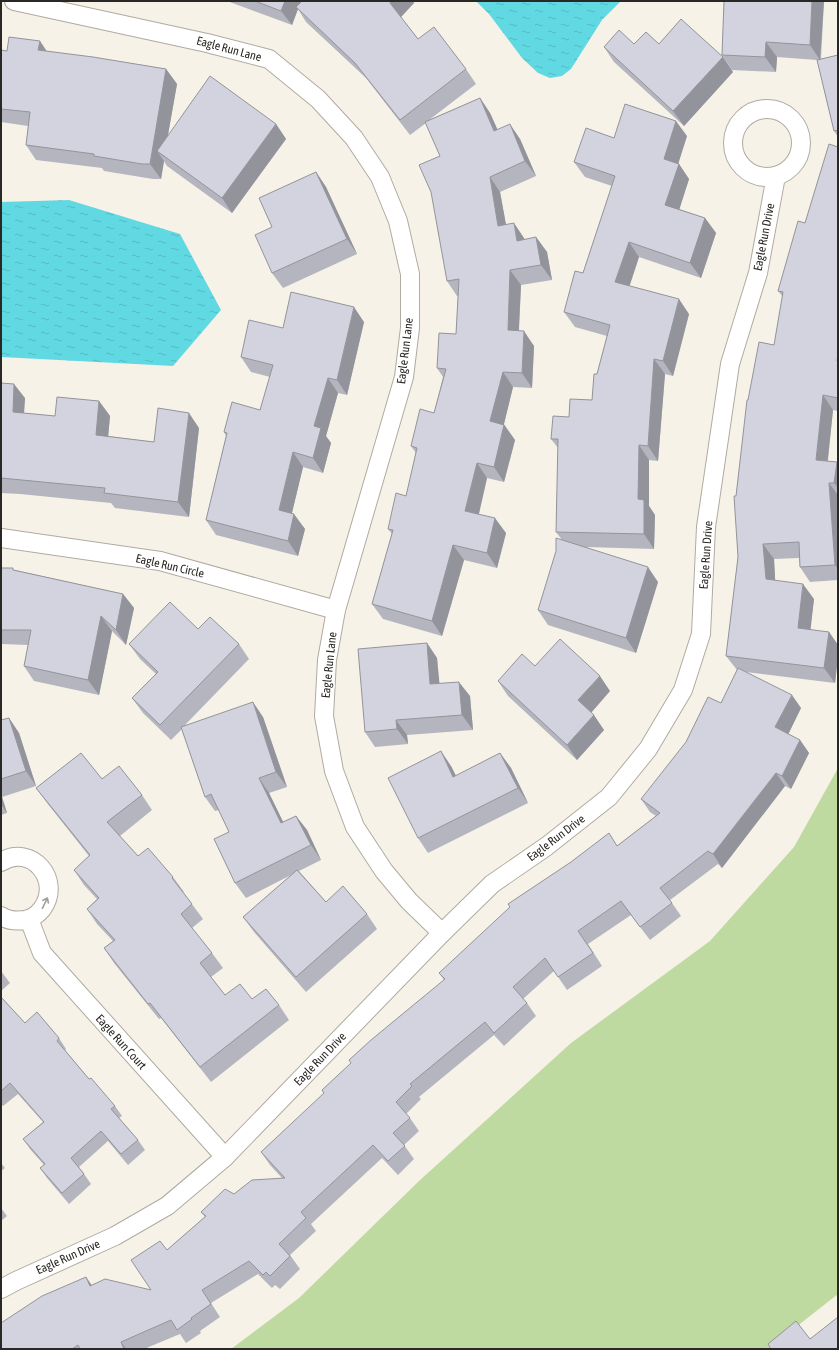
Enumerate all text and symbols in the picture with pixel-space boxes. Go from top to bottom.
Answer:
street label: Eagle Run Lane [195,34,263,64]
street label: Eagle Run Drive [751,202,777,272]
street label: Eagle Run Lane [394,317,416,385]
street label: Eagle Run Drive [697,520,715,590]
street label: Eagle Run Circle [134,551,206,581]
street label: Eagle Run Lane [319,631,339,699]
street label: Eagle Run Drive [524,812,588,864]
one-way arrow [42,897,49,909]
street label: Eagle Run Court [93,1012,150,1073]
street label: Eagle Run Drive [291,1029,349,1089]
street label: Eagle Run Drive [34,1237,102,1277]

